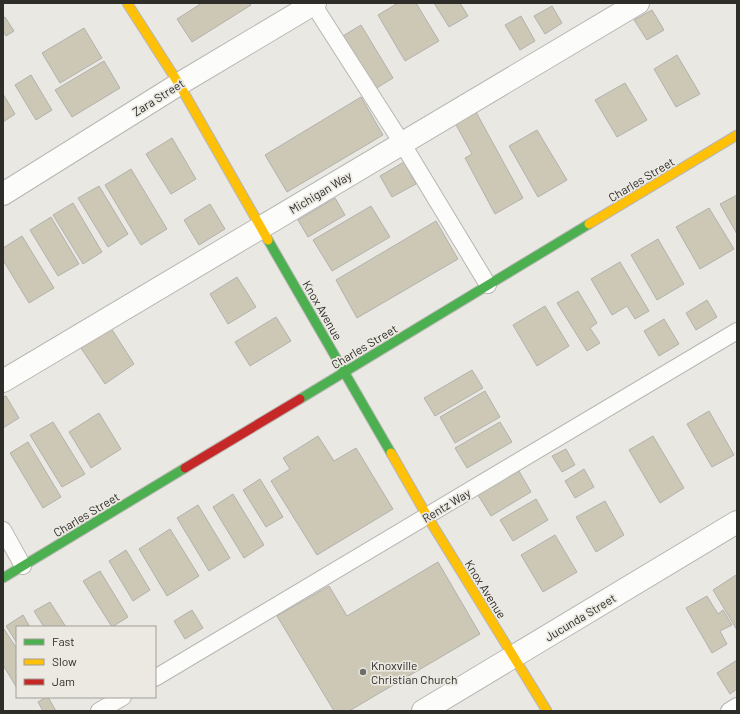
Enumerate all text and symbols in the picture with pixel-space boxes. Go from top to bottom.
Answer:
street label: Zara Street [130,76,186,118]
street label: Charles Street [606,154,676,204]
street label: Michigan Way [286,168,354,216]
street label: Knox Avenue [300,278,346,342]
street label: Charles Street [329,321,399,371]
street label: Rentz Way [419,485,473,525]
street label: Charles Street [51,489,121,539]
street label: Knox Avenue [462,557,510,621]
street label: Jucunda Street [542,590,618,644]
legend [16,626,156,698]
text: Fast [52,634,75,648]
text: Slow [52,654,77,668]
place label: Knoxville Christian Church [371,658,458,686]
marker: Knoxville Christian Church [358,667,368,677]
text: Jam [52,674,75,688]

